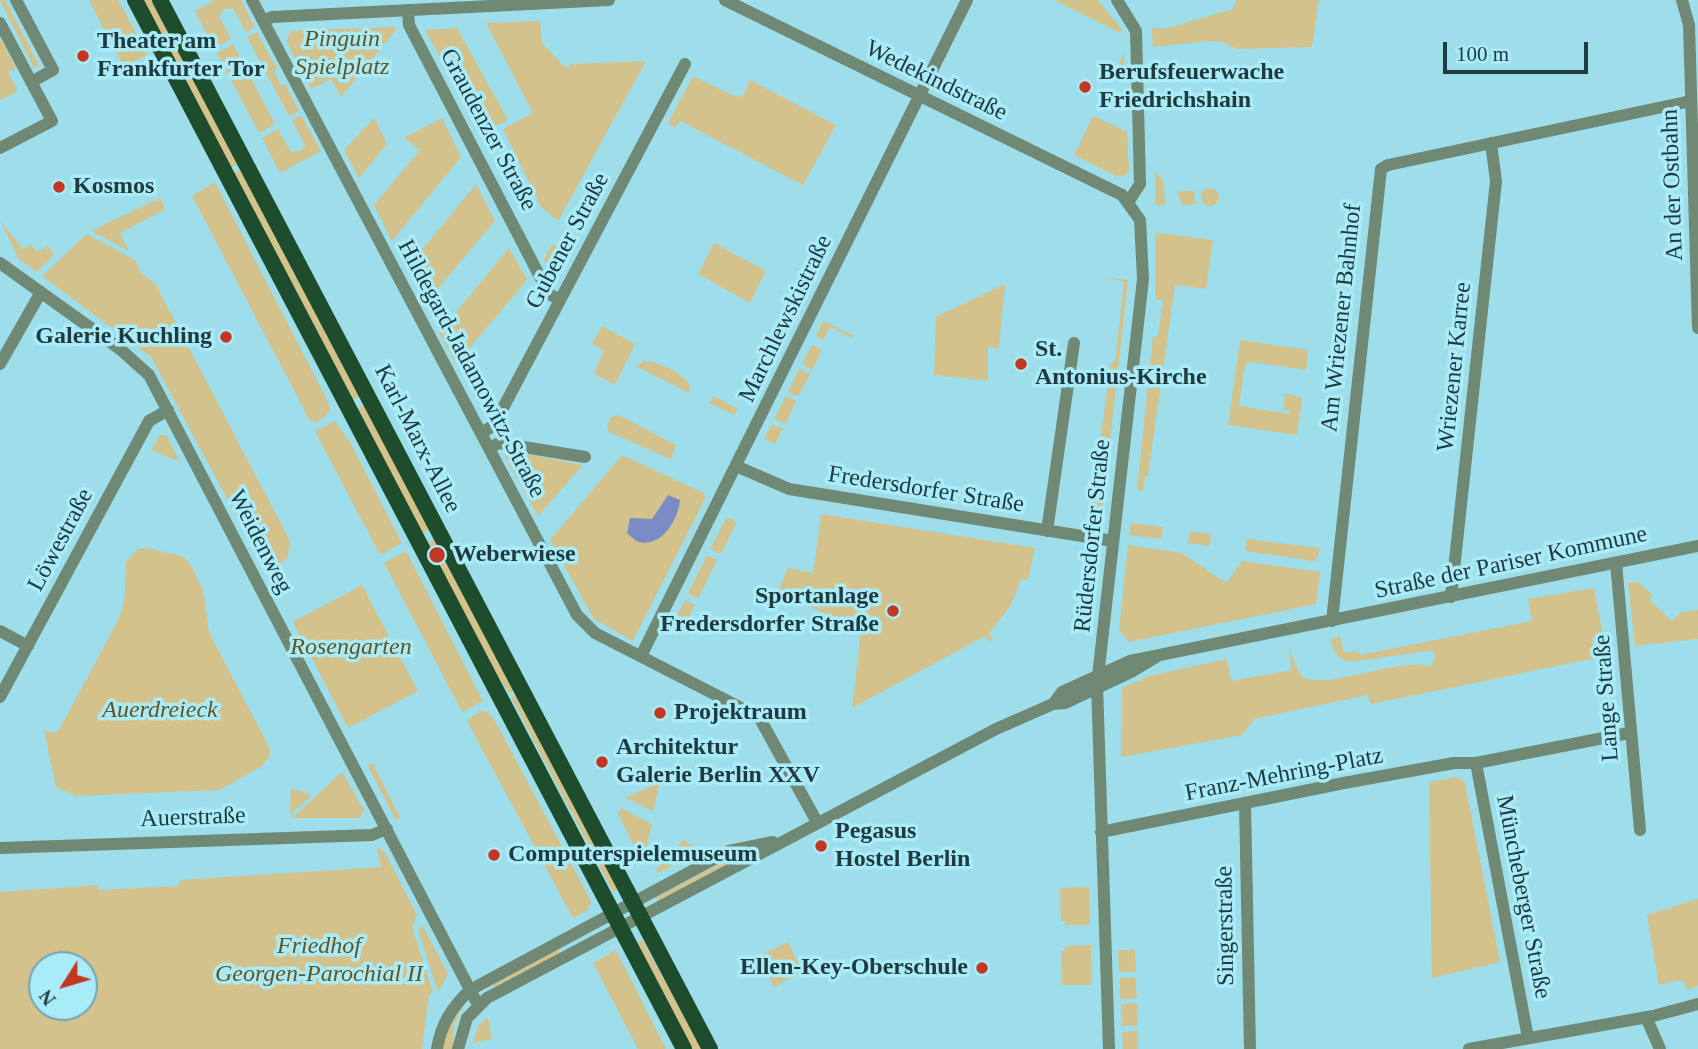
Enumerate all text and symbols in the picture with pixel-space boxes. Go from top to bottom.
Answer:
park label: Pinguin Spielplatz [286,26,398,82]
place label: Theater am Frankfurter Tor [97,28,277,84]
street label: Wedekindstraße [848,28,1024,134]
scale bar [1446,28,1591,72]
street label: Graudenzer Straße [426,31,550,229]
text: 100 m [1456,42,1509,66]
marker: Theater am Frankfurter Tor [75,48,91,64]
place label: Berufsfeuerwache Friedrichshain [1099,59,1314,115]
marker: Berufsfeuerwache Friedrichshain [1077,79,1093,95]
street label: An der Ostbahn [1656,99,1690,271]
street label: Gubener Straße [514,157,622,325]
place label: Kosmos [73,173,165,201]
marker: Kosmos [51,179,67,195]
street label: Am Wriezener Bahnhof [1314,190,1370,446]
street label: Hildegard-Jadamowitz-Straße [380,214,562,524]
street label: Marchlewskistraße [727,218,845,420]
street label: Wriezener Karree [1431,270,1479,464]
place label: Galerie Kuchling [18,323,212,351]
marker: Galerie Kuchling [218,329,234,345]
place label: St. Antonius-Kirche [1035,336,1225,392]
marker: St. Antonius-Kirche [1013,356,1029,372]
street label: Karl-Marx-Allee [365,357,469,521]
street label: Rüdersdorfer Straße [1067,422,1119,650]
street label: Fredersdorfer Straße [810,458,1042,522]
street label: Löwestraße [18,476,104,604]
street label: Weidenweg [218,478,302,606]
street label: Straße der Pariser Kommune [1351,516,1671,610]
place label: Weberwiese [453,541,597,569]
marker: Weberwiese [427,545,447,565]
place label: Sportanlage Fredersdorfer Straße [632,583,879,639]
marker: Sportanlage Fredersdorfer Straße [885,603,901,619]
street label: Lange Straße [1588,624,1626,772]
park label: Rosengarten [281,634,421,662]
park label: Auerdreieck [93,697,227,725]
place label: Projektraum [674,699,822,727]
marker: Projektraum [652,705,668,721]
place label: Architektur Galerie Berlin XXV [616,734,827,790]
street label: Franz-Mehring-Platz [1171,739,1397,811]
marker: Architektur Galerie Berlin XXV [594,754,610,770]
street label: Müncheberger Straße [1486,776,1560,1018]
street label: Auerstraße [132,801,254,835]
place label: Pegasus Hostel Berlin [835,818,987,874]
marker: Pegasus Hostel Berlin [813,838,829,854]
place label: Computerspielemuseum [508,841,799,869]
marker: Computerspielemuseum [486,847,502,863]
street label: Singerstraße [1210,855,1242,997]
park label: Friedhof Georgen-Parochial II [206,933,432,989]
north arrow [28,951,98,1021]
place label: Ellen-Key-Oberschule [713,954,968,982]
marker: Ellen-Key-Oberschule [974,960,990,976]
text: N [35,986,60,1010]

